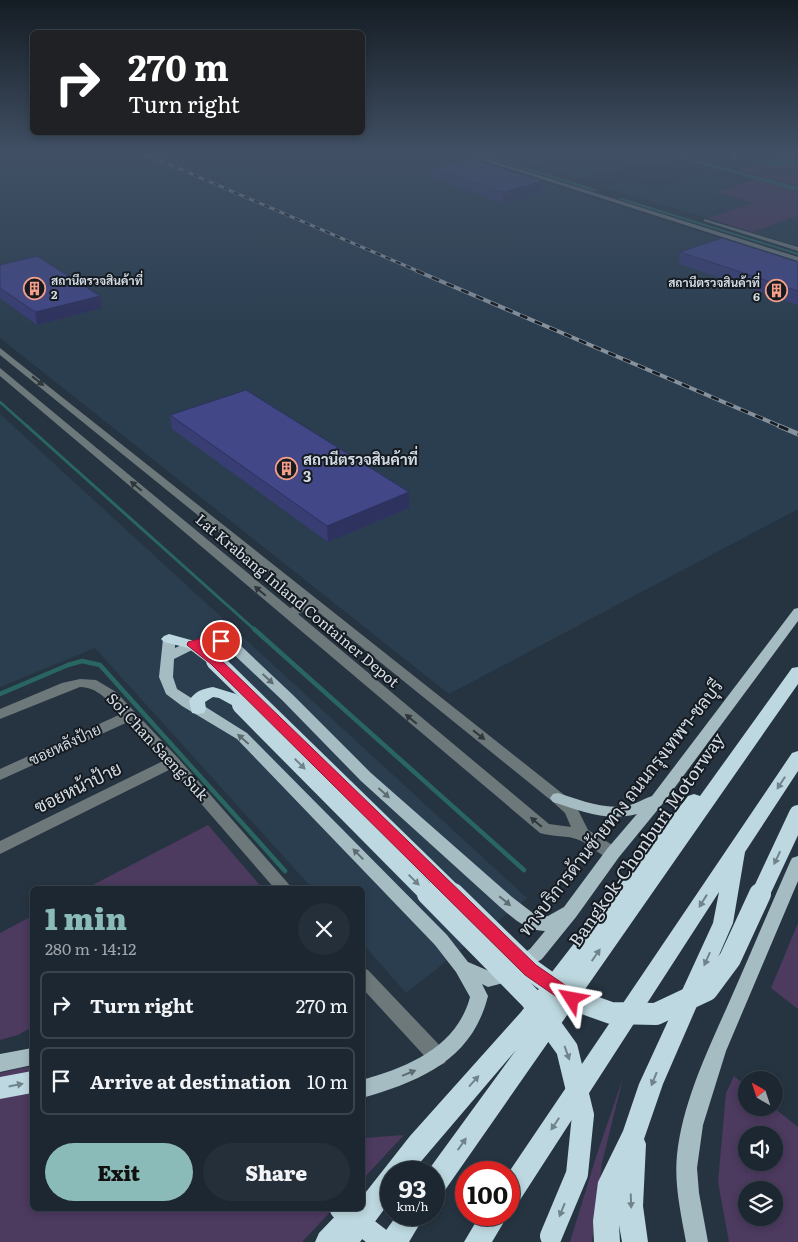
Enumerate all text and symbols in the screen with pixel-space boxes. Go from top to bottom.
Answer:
text: 270 m [128,40,229,92]
icon: right [45,50,110,115]
text: Turn right [128,87,240,120]
place label: สถานีตรวจสินค้าที่ 2 [51,270,143,303]
place label: สถานีตรวจสินค้าที่ 6 [668,272,760,305]
building icon: สถานีตรวจสินค้าที่ 2 [23,276,47,300]
building icon: สถานีตรวจสินค้าที่ 6 [764,278,788,302]
one-way arrow [31,376,44,387]
place label: สถานีตรวจสินค้าที่ 3 [303,445,418,487]
building icon: สถานีตรวจสินค้าที่ 3 [275,457,299,481]
one-way arrow [130,481,143,492]
street label: Lat Krabang Inland Container Depot [191,508,405,692]
one-way arrow [254,586,267,597]
pin [200,620,242,662]
icon: arrive [207,627,235,655]
one-way arrow [262,673,274,685]
street label: ทางบริการด้านซ้ายทาง ถนนกรุงเทพฯ-ชลบุรี [511,673,729,941]
street label: Soi Chan Saeng Suk [102,687,215,806]
one-way arrow [405,713,418,724]
street label: ซอยหลังป้าย [24,717,104,770]
street label: Bangkok-Chonburi Motorway [561,726,731,952]
one-way arrow [472,729,485,740]
one-way arrow [237,733,250,744]
street label: ซอยหน้าป้าย [29,754,126,819]
one-way arrow [294,758,306,770]
one-way arrow [777,776,786,789]
one-way arrow [377,787,389,799]
one-way arrow [530,817,543,828]
one-way arrow [352,848,364,860]
one-way arrow [773,851,781,865]
one-way arrow [408,874,420,886]
text: 1 min [45,895,127,939]
one-way arrow [698,895,708,908]
one-way arrow [499,896,512,907]
button: close [298,903,350,955]
text: 280 m · 14:12 [45,936,136,960]
one-way arrow [591,948,601,961]
one-way arrow [702,952,710,966]
position arrow [545,972,597,1024]
icon: right [47,991,75,1019]
text: Turn right [90,991,194,1019]
text: 270 m [296,991,348,1019]
one-way arrow [563,1046,571,1061]
icon: arrive [47,1067,75,1095]
text: Arrive at destination [90,1067,291,1095]
text: 10 m [307,1067,348,1095]
one-way arrow [401,1069,416,1076]
north arrow [738,1071,782,1116]
map controls [738,1071,783,1226]
one-way arrow [649,1072,657,1086]
one-way arrow [469,1075,480,1088]
one-way arrow [9,1080,25,1088]
one-way arrow [550,1117,560,1131]
button: sound [738,1126,783,1171]
one-way arrow [457,1137,467,1151]
button: Exit [45,1143,193,1201]
button: Share [203,1143,350,1201]
speed limit sign: 100 [455,1161,520,1226]
text: 93 [398,1169,427,1206]
button: layers [738,1181,783,1226]
one-way arrow [628,1193,636,1209]
text: km/h [397,1197,428,1215]
one-way arrow [557,1203,565,1217]

